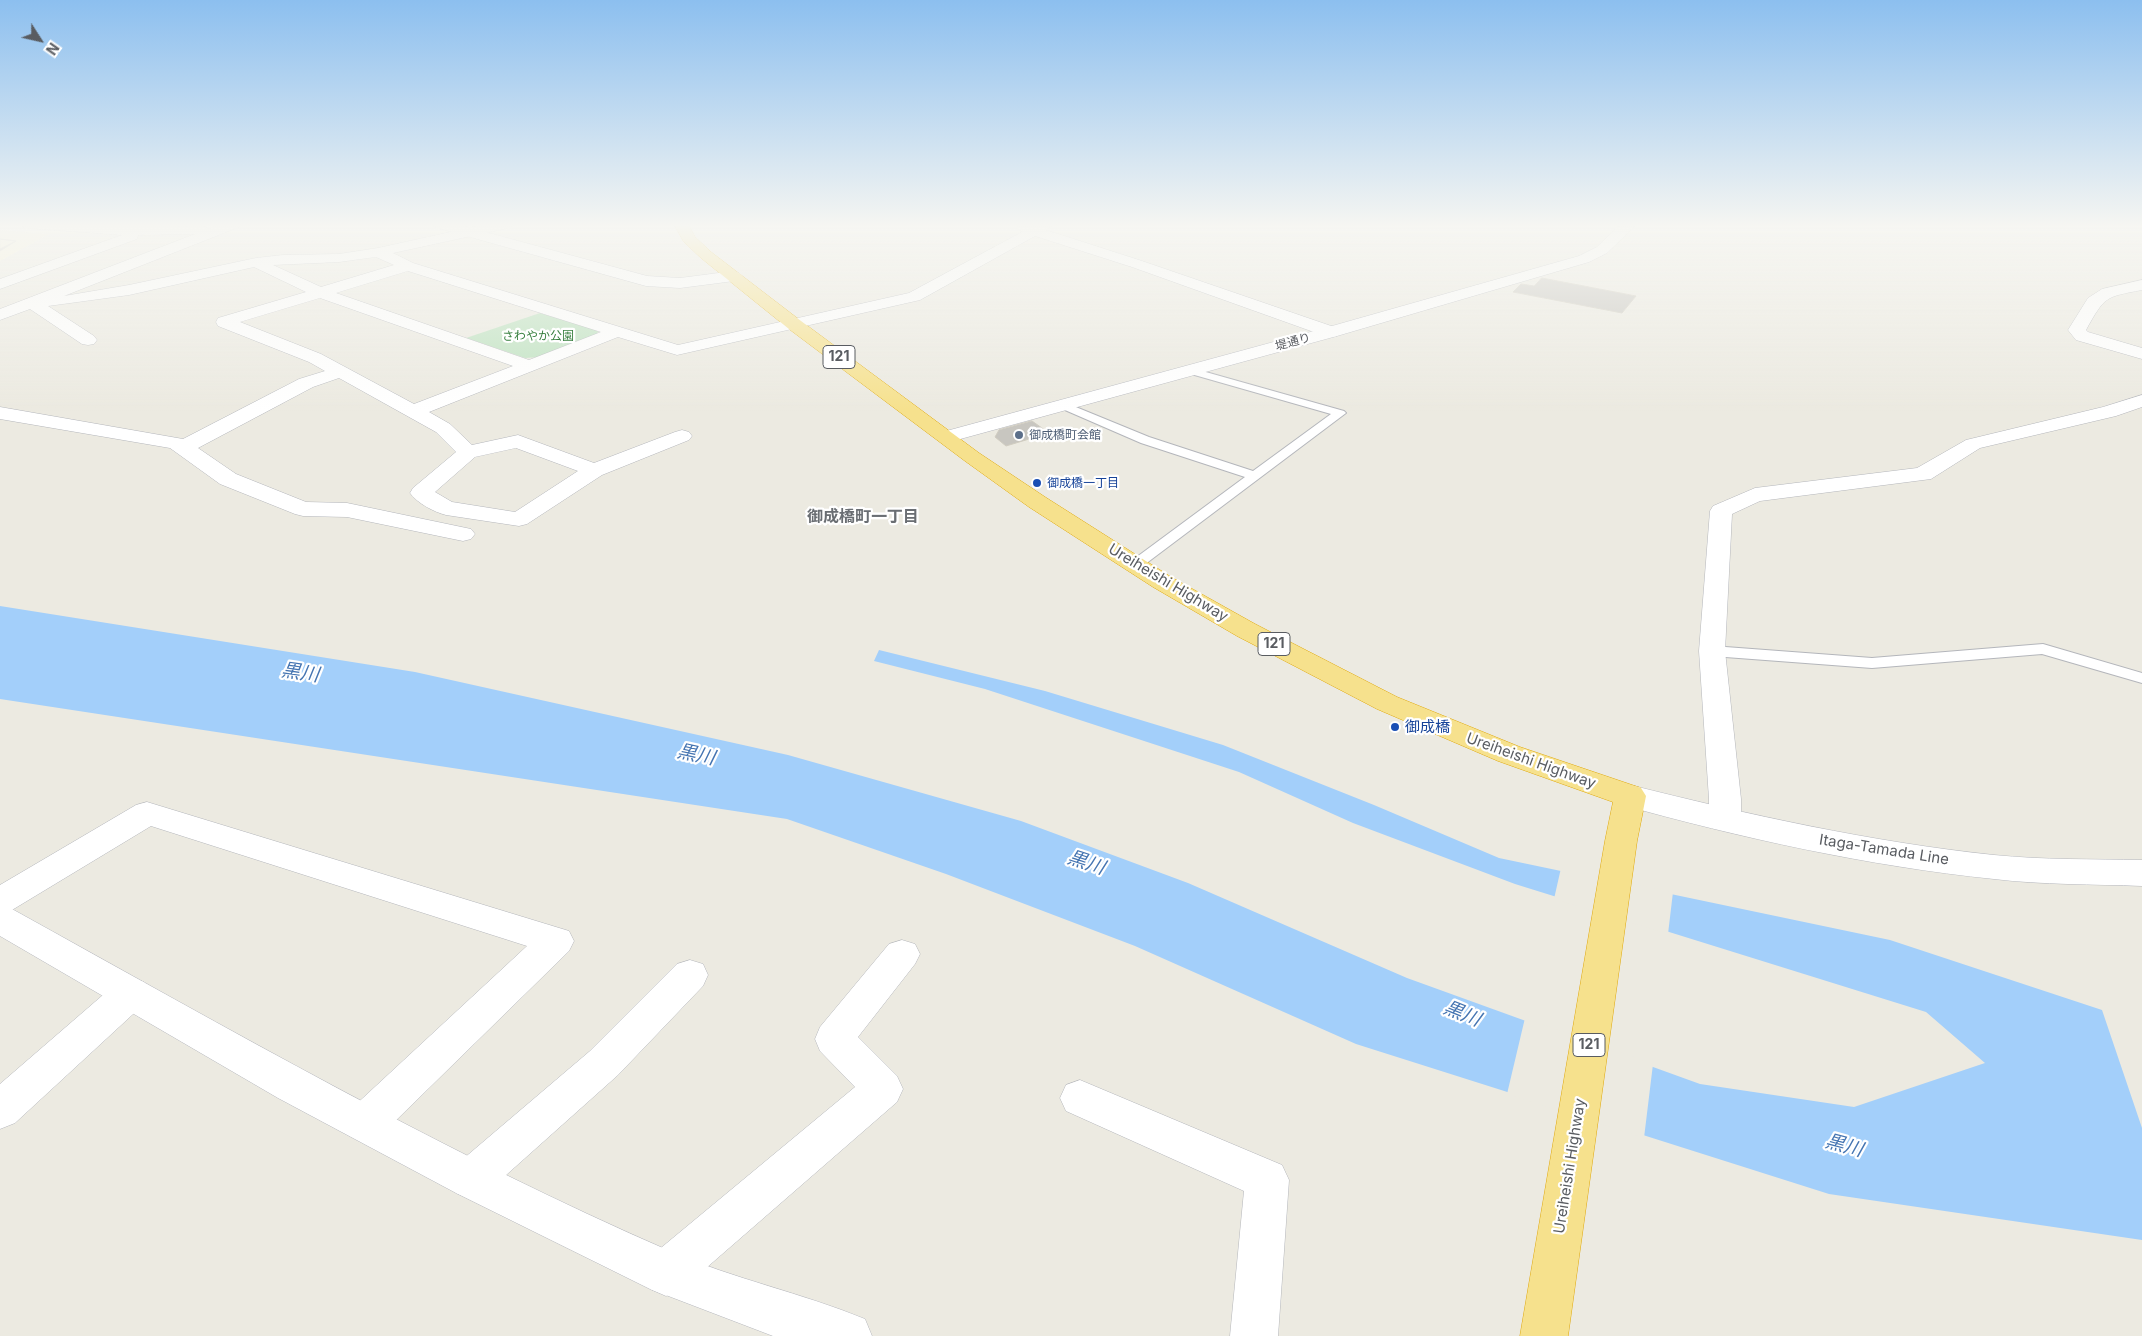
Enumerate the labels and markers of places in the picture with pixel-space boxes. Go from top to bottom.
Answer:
place label: 御成橋町会館 [1029,428,1101,442]
marker: 御成橋町会館 [1013,429,1025,441]
place label: 御成橋一丁目 [1047,476,1119,490]
marker: 御成橋一丁目 [1031,477,1043,489]
place label: 御成橋 [1405,718,1450,736]
marker: 御成橋 [1389,721,1401,733]

